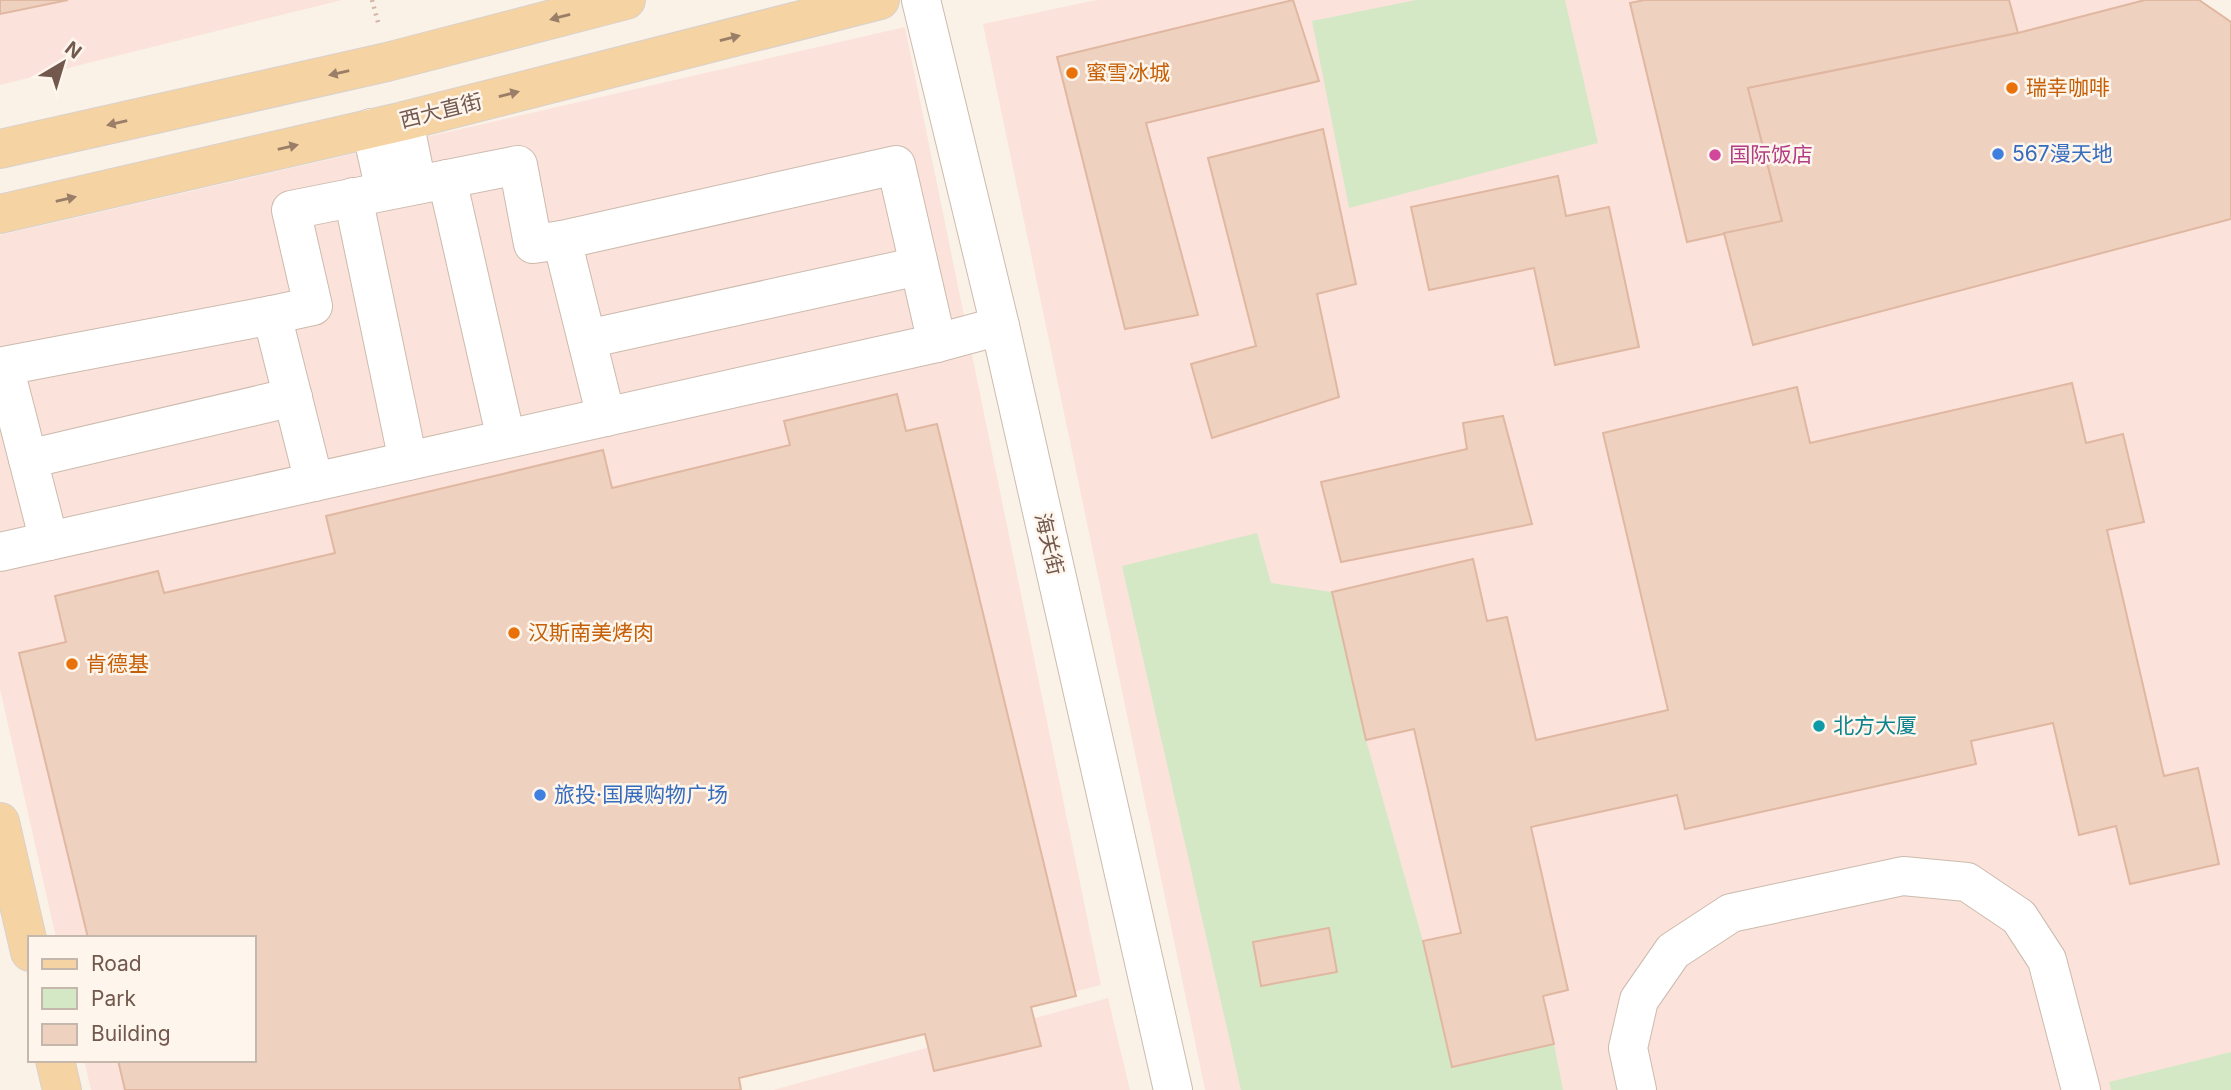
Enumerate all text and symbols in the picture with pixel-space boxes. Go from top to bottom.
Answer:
one-way arrow [549,12,571,23]
north arrow [28,28,98,98]
one-way arrow [719,32,741,43]
text: N [60,36,86,64]
place label: 蜜雪冰城 [1086,60,1170,85]
marker: 蜜雪冰城 [1064,65,1080,81]
one-way arrow [328,68,350,79]
place label: 瑞幸咖啡 [2026,75,2110,100]
marker: 瑞幸咖啡 [2004,80,2020,96]
street label: 西大直街 [397,88,485,133]
one-way arrow [498,88,520,99]
one-way arrow [106,117,128,128]
one-way arrow [277,141,299,152]
place label: 567漫天地 [2012,141,2113,166]
place label: 国际饭店 [1729,142,1813,167]
marker: 567漫天地 [1990,146,2006,162]
marker: 国际饭店 [1707,147,1723,163]
one-way arrow [56,193,78,204]
street label: 海关街 [1030,510,1069,577]
place label: 汉斯南美烤肉 [528,620,654,645]
marker: 汉斯南美烤肉 [506,625,522,641]
place label: 肯德基 [86,651,149,676]
marker: 肯德基 [64,656,80,672]
place label: 北方大厦 [1833,713,1917,738]
marker: 北方大厦 [1811,718,1827,734]
place label: 旅投·国展购物广场 [554,782,728,807]
marker: 旅投·国展购物广场 [532,787,548,803]
legend [28,936,256,1062]
text: Road [91,951,142,976]
text: Park [91,986,136,1011]
text: Building [91,1021,171,1046]

